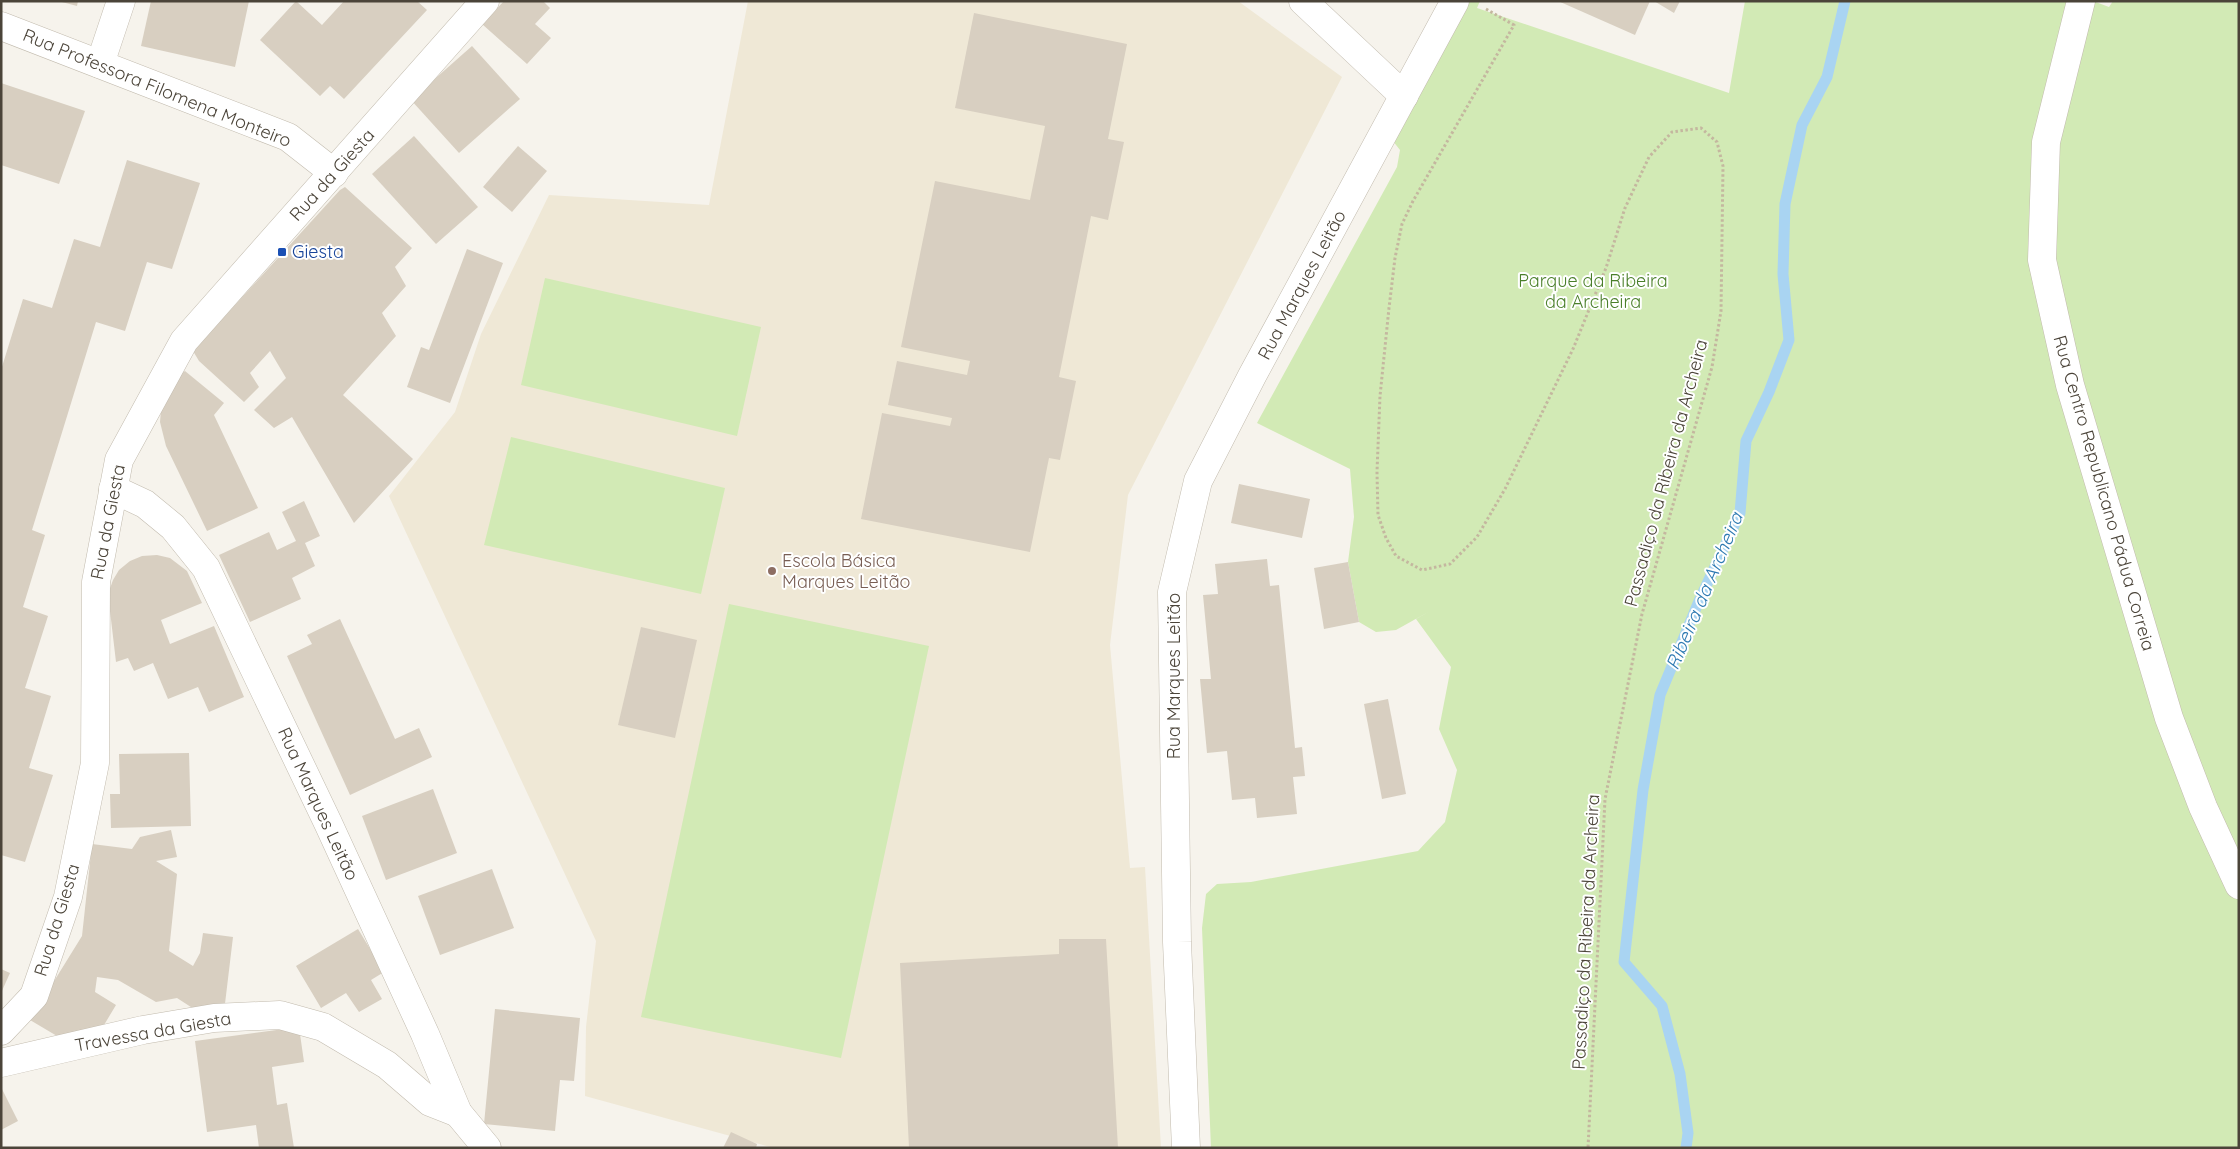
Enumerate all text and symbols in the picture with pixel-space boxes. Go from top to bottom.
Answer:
street label: Rua Professora Filomena Monteiro [20,23,295,152]
street label: Rua da Giesta [284,124,379,226]
street label: Rua Marques Leitão [1252,206,1351,364]
place label: Giesta [292,240,344,263]
marker: Giesta [276,246,288,258]
park label: Parque da Ribeira da Archeira [1518,269,1668,313]
street label: Rua Centro Republicano Pádua Correia [2048,332,2161,653]
street label: Passadiço da Ribeira da Archeira [1620,337,1712,609]
street label: Rua da Giesta [85,462,130,581]
water label: Ribeira da Archeira [1661,509,1747,673]
place label: Escola Básica Marques Leitão [782,549,910,593]
marker: Escola Básica Marques Leitão [766,565,778,577]
street label: Rua Marques Leitão [1162,593,1185,759]
street label: Rua Marques Leitão [273,724,364,884]
street label: Passadiço da Ribeira da Archeira [1567,794,1604,1070]
street label: Rua da Giesta [28,861,85,979]
street label: Travessa da Giesta [73,1006,233,1057]

